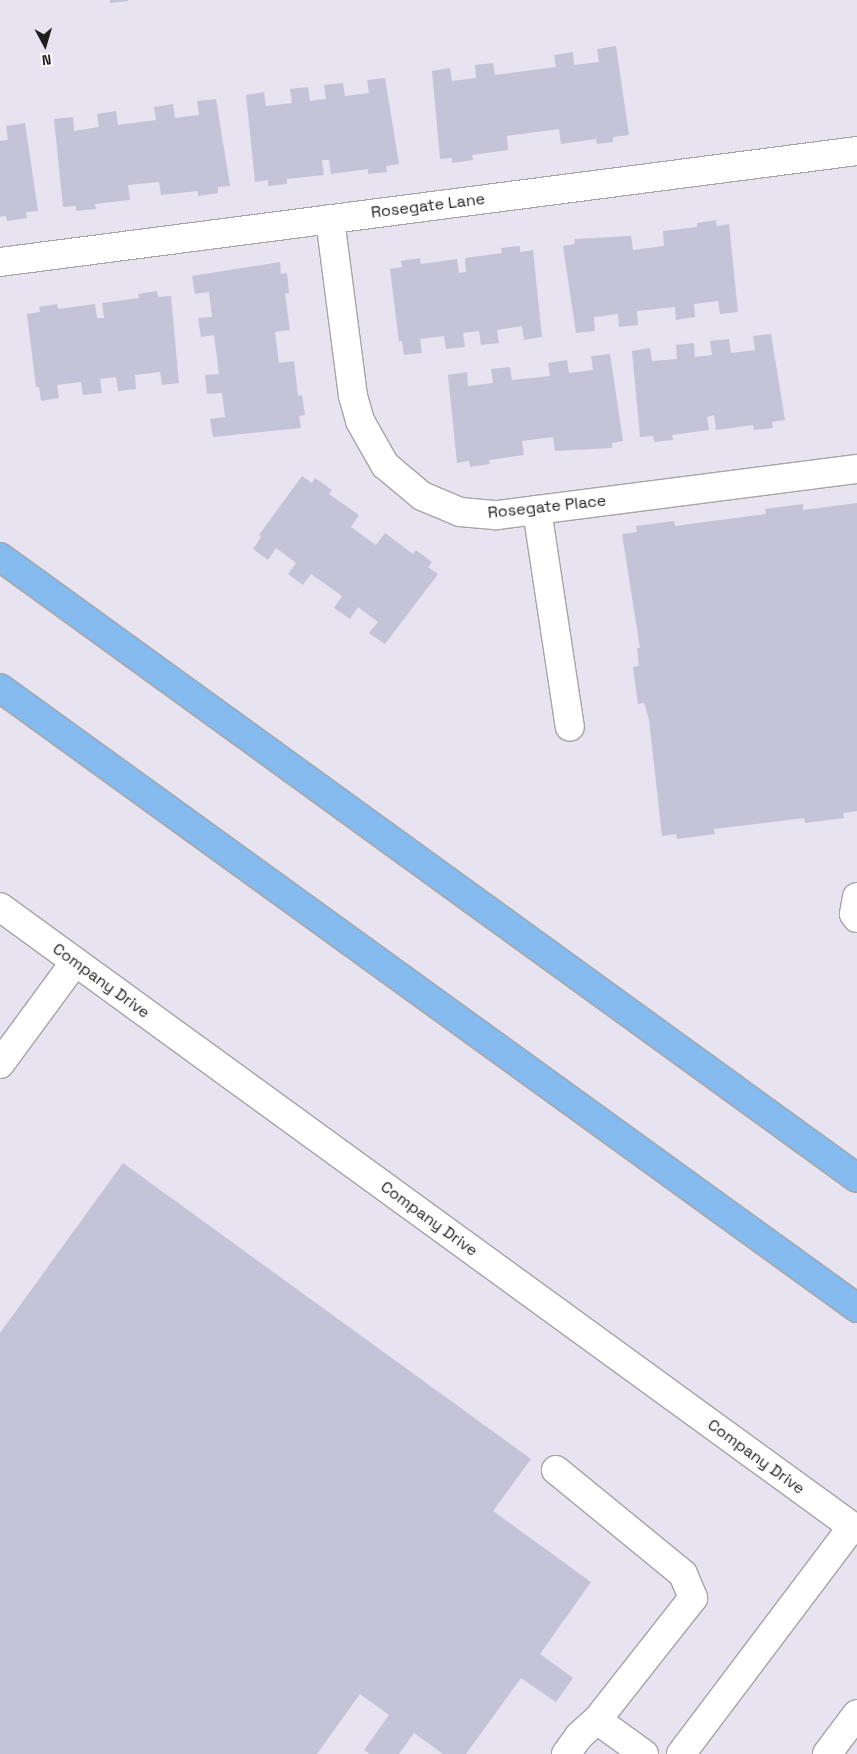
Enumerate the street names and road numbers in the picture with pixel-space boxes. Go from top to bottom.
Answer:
street label: Rosegate Lane [370,189,486,223]
street label: Rosegate Place [487,491,607,523]
street label: Company Drive [49,939,153,1023]
street label: Company Drive [377,1177,481,1261]
street label: Company Drive [704,1415,808,1499]

